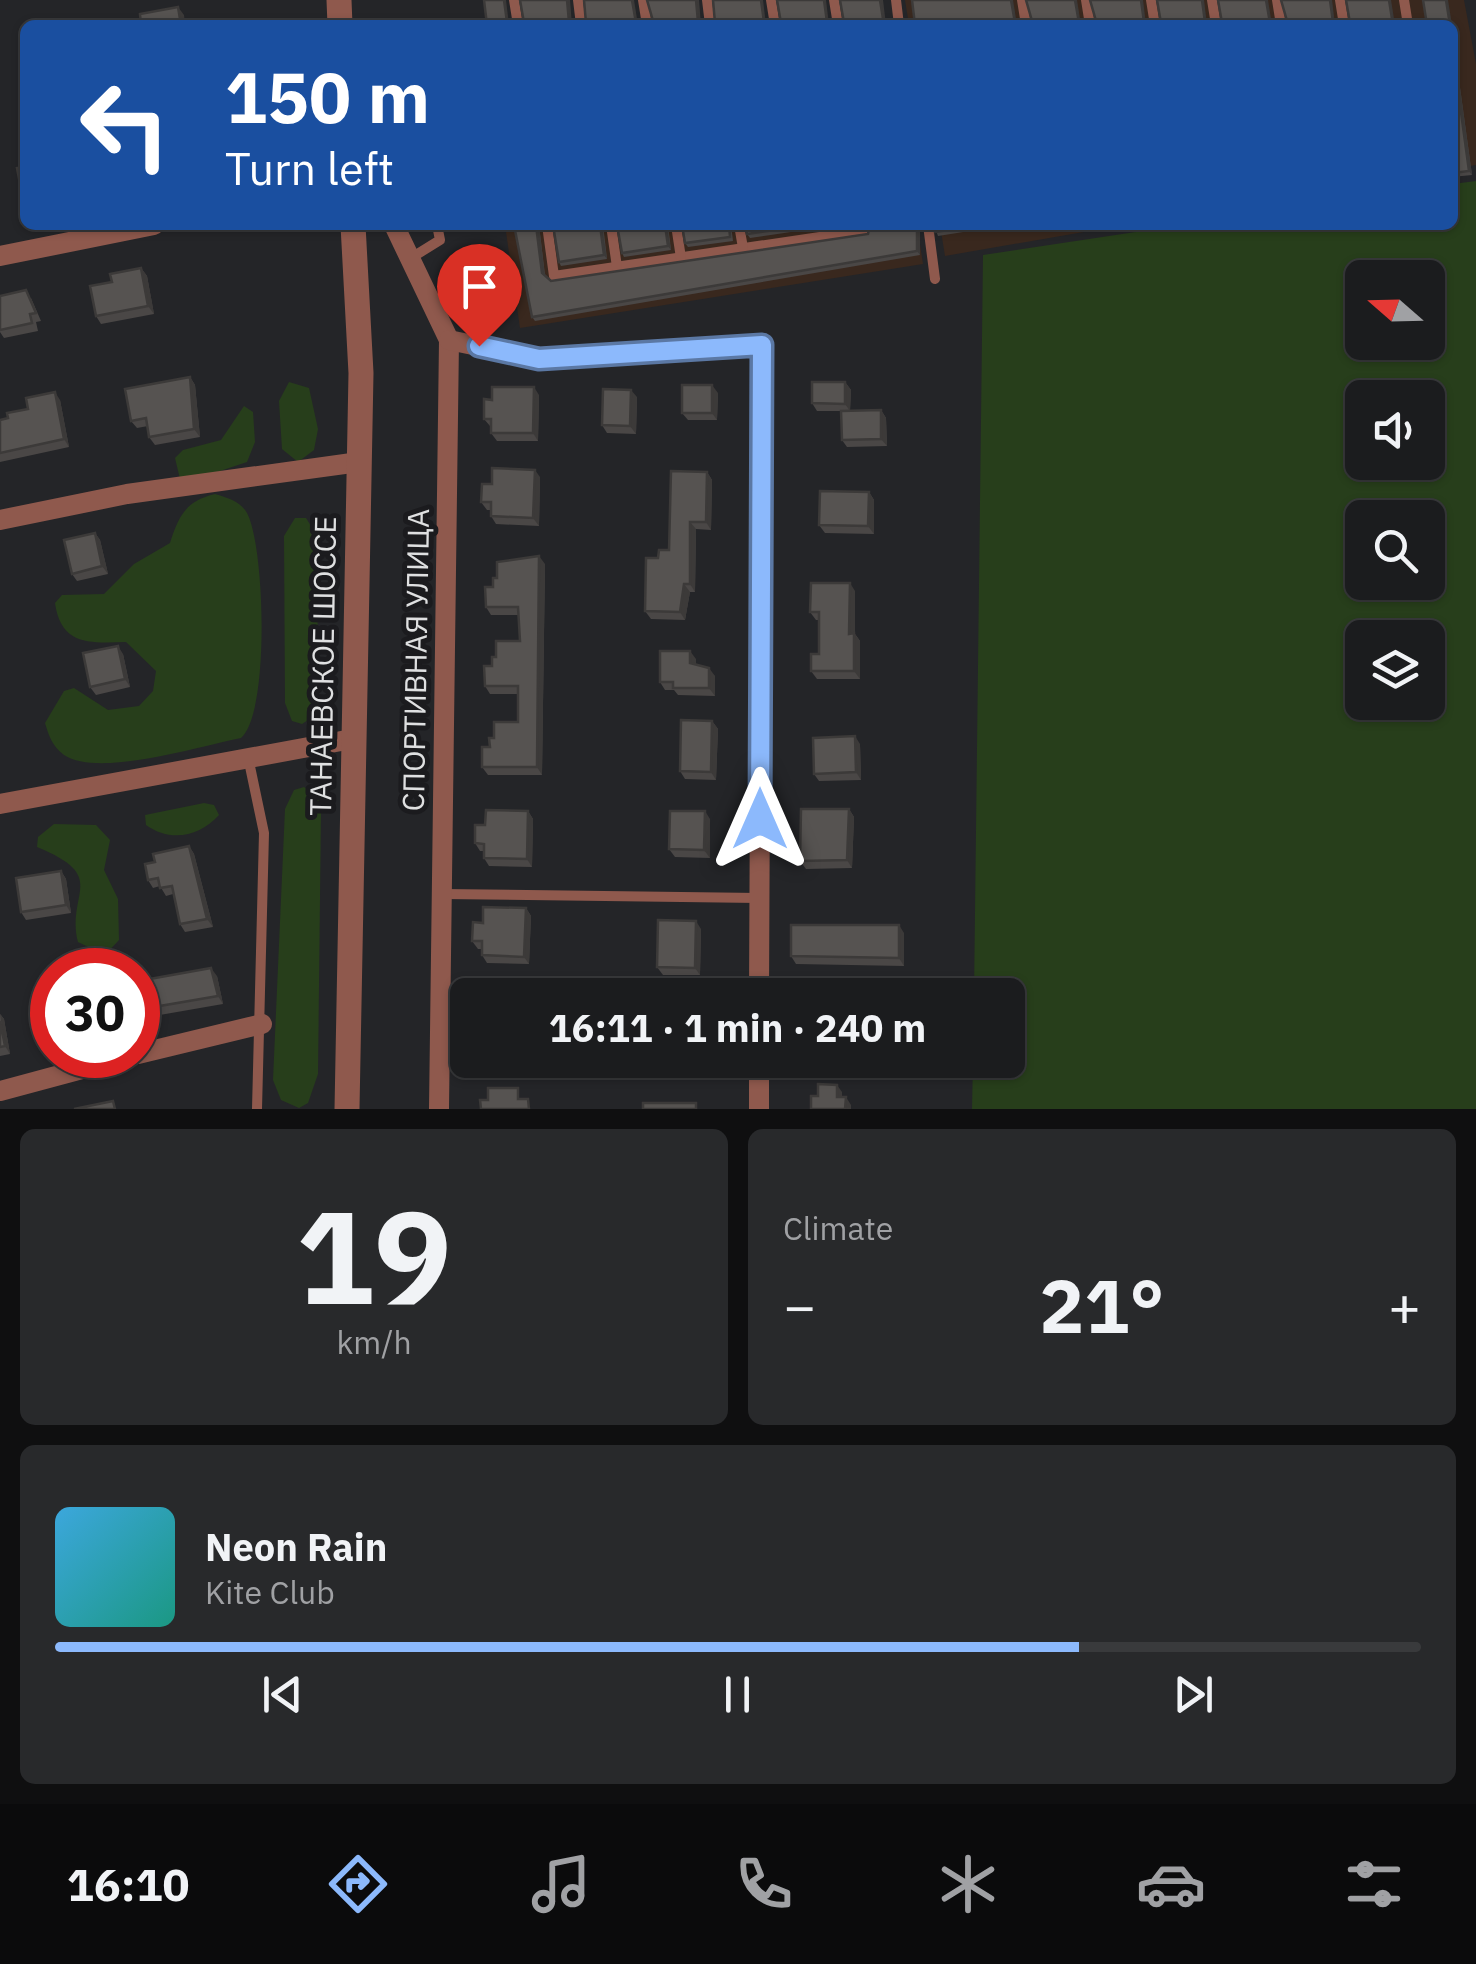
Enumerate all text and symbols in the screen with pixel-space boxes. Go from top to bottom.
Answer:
text: 150 m [225,51,430,142]
icon: left [60,60,190,190]
text: Turn left [225,139,394,197]
pin [437,244,522,347]
icon: arrive [452,259,507,314]
north arrow [1345,260,1445,360]
map controls [1345,260,1445,720]
button: sound [1345,380,1445,480]
button: search [1345,500,1445,600]
street label: СПОРТИВНАЯ УЛИЦА [393,508,437,812]
street label: ТАНАЕВСКОЕ ШОССЕ [300,516,344,816]
button: layers [1345,620,1445,720]
position arrow [708,767,812,871]
speed limit sign: 30 [30,948,160,1078]
text: 16:11 · 1 min · 240 m [549,1003,926,1052]
text: 19 [296,1171,452,1340]
text: Climate [783,1207,893,1249]
text: 21° [1039,1256,1165,1354]
text: − [783,1270,816,1341]
text: + [1388,1270,1421,1341]
text: km/h [336,1321,412,1363]
text: Neon Rain [205,1522,387,1571]
text: Kite Club [205,1571,335,1613]
icon: previous [255,1667,310,1722]
icon: pause [710,1667,765,1722]
icon: next [1166,1667,1221,1722]
icon: directions [323,1849,393,1919]
icon: music [526,1849,596,1919]
icon: phone [729,1849,799,1919]
icon: climate [933,1849,1003,1919]
icon: car [1136,1849,1206,1919]
icon: filters [1339,1849,1409,1919]
text: 16:10 [67,1855,190,1913]

